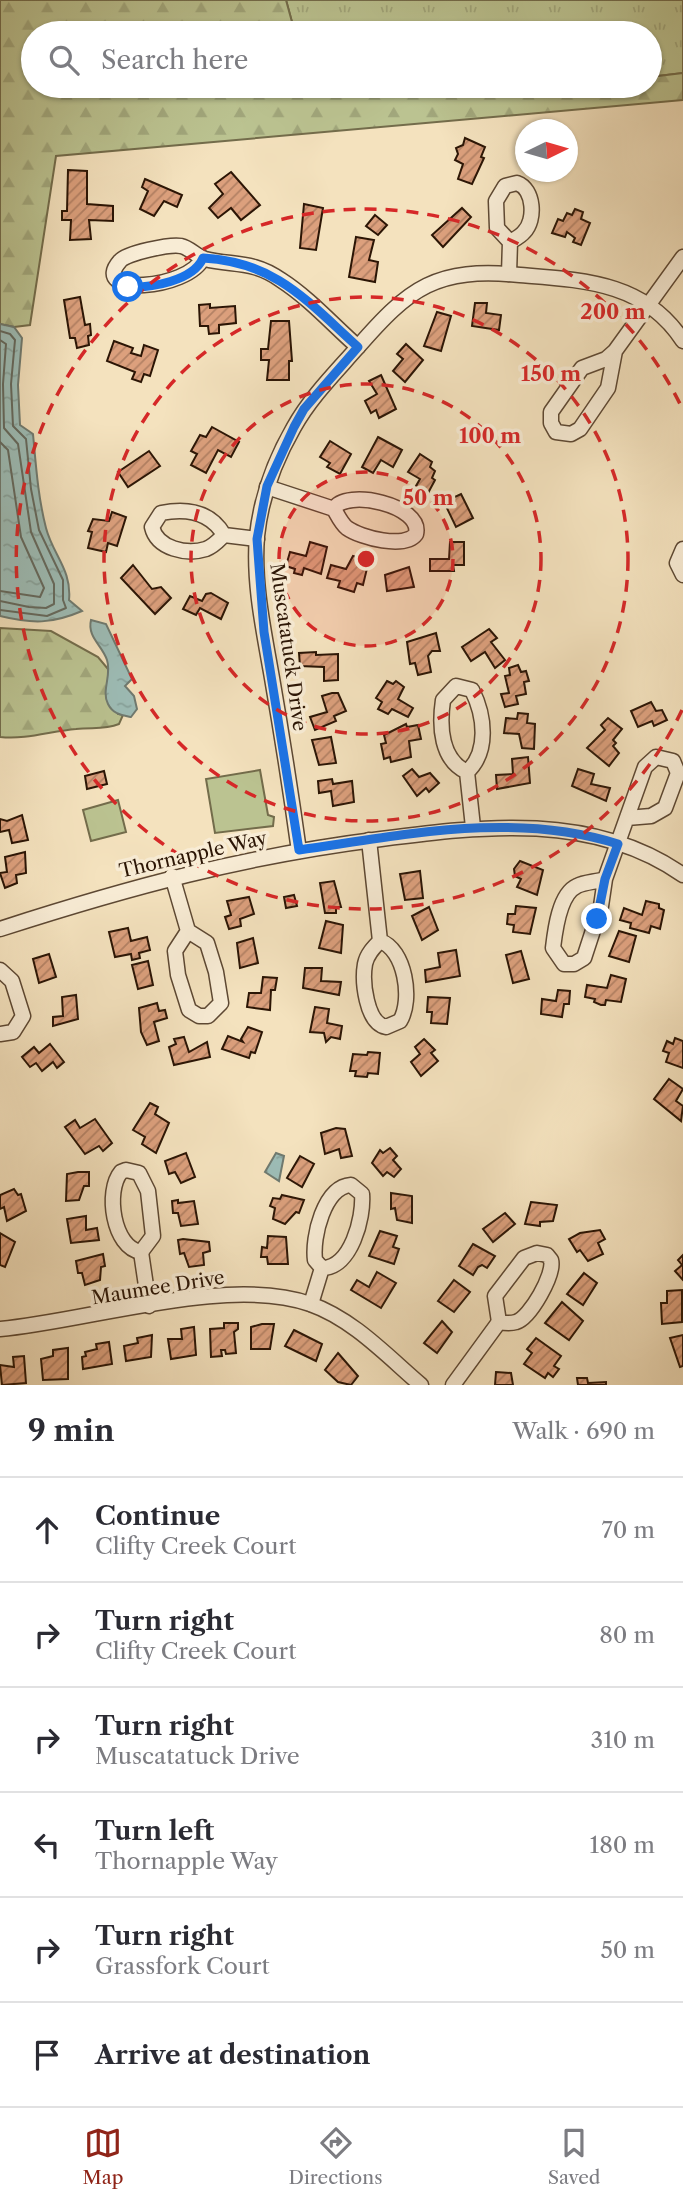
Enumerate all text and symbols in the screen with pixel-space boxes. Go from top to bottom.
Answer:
search box [21,21,662,98]
icon: search [45,41,83,79]
text: Search here [101,44,248,76]
north arrow [515,119,578,182]
route start [112,271,143,302]
text: 200 m [580,299,646,324]
text: 150 m [521,361,581,386]
text: 100 m [459,423,521,448]
text: 50 m [402,485,454,510]
centre of rings [354,547,378,571]
street label: Muscatatuck Drive [265,562,312,732]
street label: Thornapple Way [117,826,270,883]
route end [581,903,612,934]
street label: Maumee Drive [90,1266,226,1309]
text: 9 min [28,1412,115,1449]
text: Walk · 690 m [512,1417,655,1445]
text: Continue [95,1500,220,1532]
icon: ahead [28,1511,66,1549]
text: 70 m [602,1516,655,1544]
text: Clifty Creek Court [95,1532,296,1560]
text: Turn right [95,1605,234,1637]
icon: right [28,1616,66,1654]
text: 80 m [599,1621,655,1649]
text: Clifty Creek Court [95,1637,296,1665]
text: Turn right [95,1710,234,1742]
icon: right [28,1721,66,1759]
text: 310 m [591,1726,655,1754]
text: Muscatatuck Drive [95,1742,300,1770]
text: Turn left [95,1815,214,1847]
icon: left [28,1826,66,1864]
text: 180 m [590,1831,655,1859]
text: Thornapple Way [95,1847,278,1875]
text: Turn right [95,1920,234,1952]
icon: right [28,1931,66,1969]
text: 50 m [600,1936,655,1964]
text: Grassfork Court [95,1952,270,1980]
icon: arrive [28,2036,66,2074]
text: Arrive at destination [95,2039,370,2071]
tab: Map [83,2124,123,2189]
tab: Directions [289,2124,382,2189]
tab: Saved [548,2124,600,2189]

